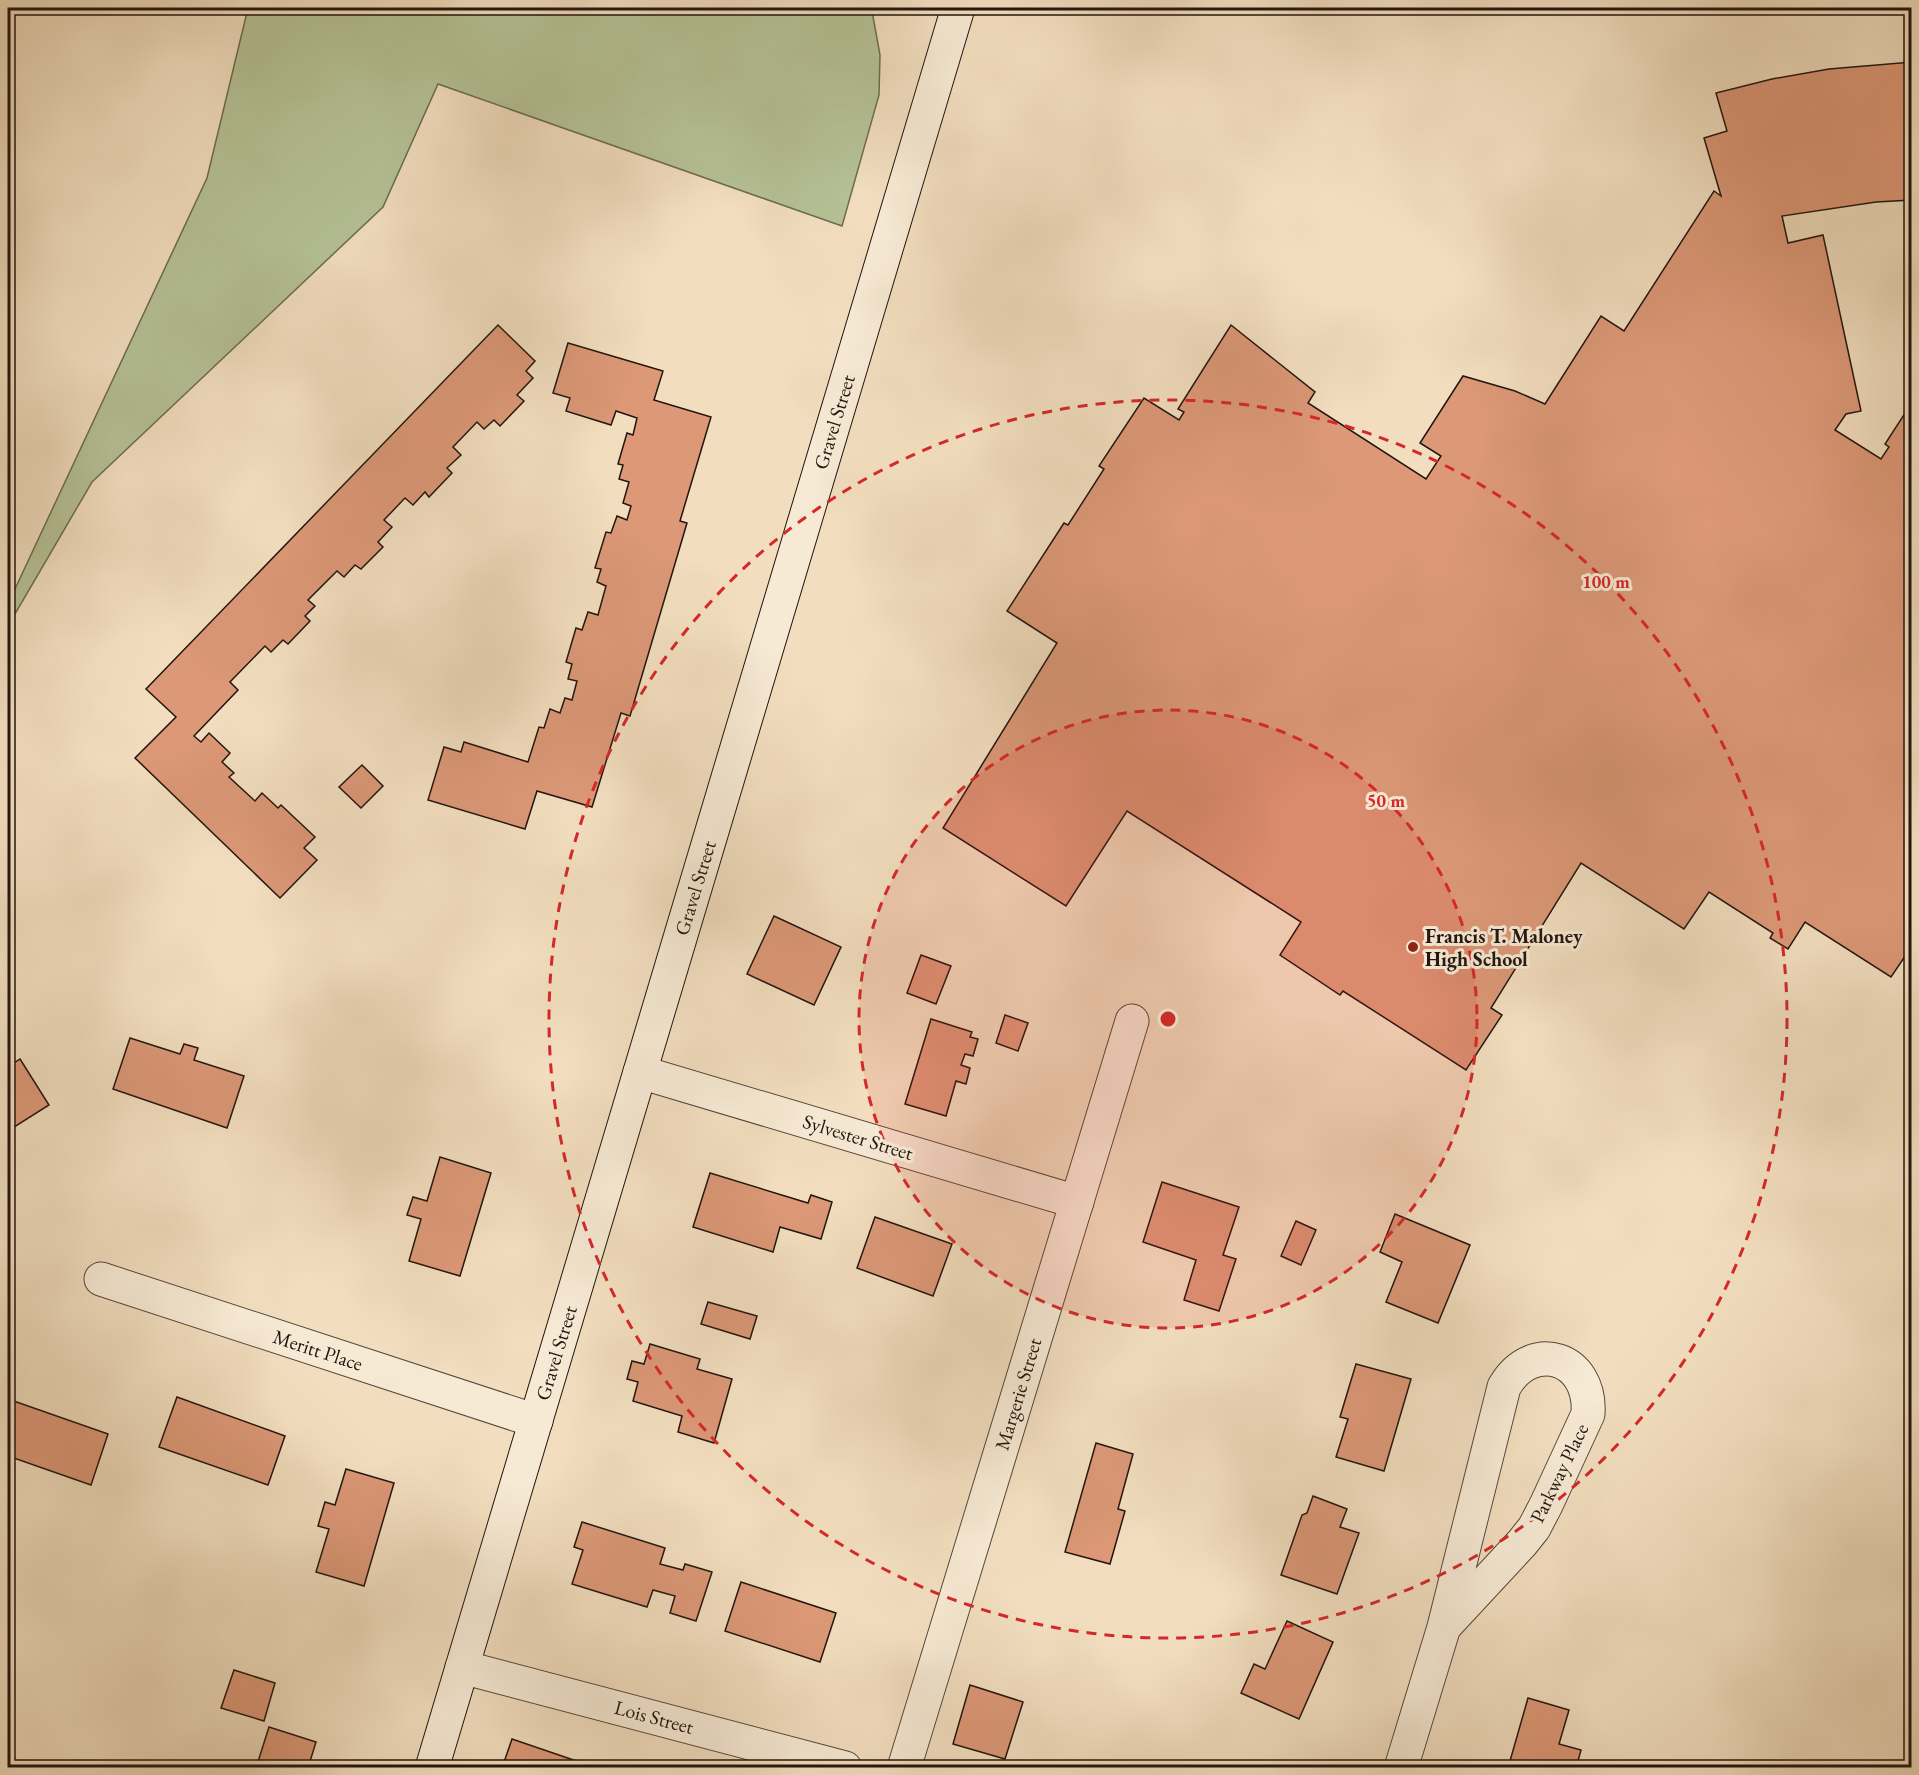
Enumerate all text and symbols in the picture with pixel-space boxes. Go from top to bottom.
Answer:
street label: Gravel Street [807,371,861,472]
text: 100 m [1582,570,1630,593]
text: 50 m [1367,789,1405,812]
street label: Gravel Street [668,837,722,938]
place label: Francis T. Maloney High School [1425,923,1583,972]
marker: Francis T. Maloney High School [1406,940,1420,954]
centre of rings [1158,1009,1178,1029]
street label: Sylvester Street [800,1108,917,1166]
street label: Gravel Street [529,1302,583,1403]
street label: Meritt Place [270,1323,366,1377]
street label: Margerie Street [989,1334,1048,1453]
street label: Parkway Place [1524,1419,1594,1527]
street label: Lois Street [612,1694,697,1740]

